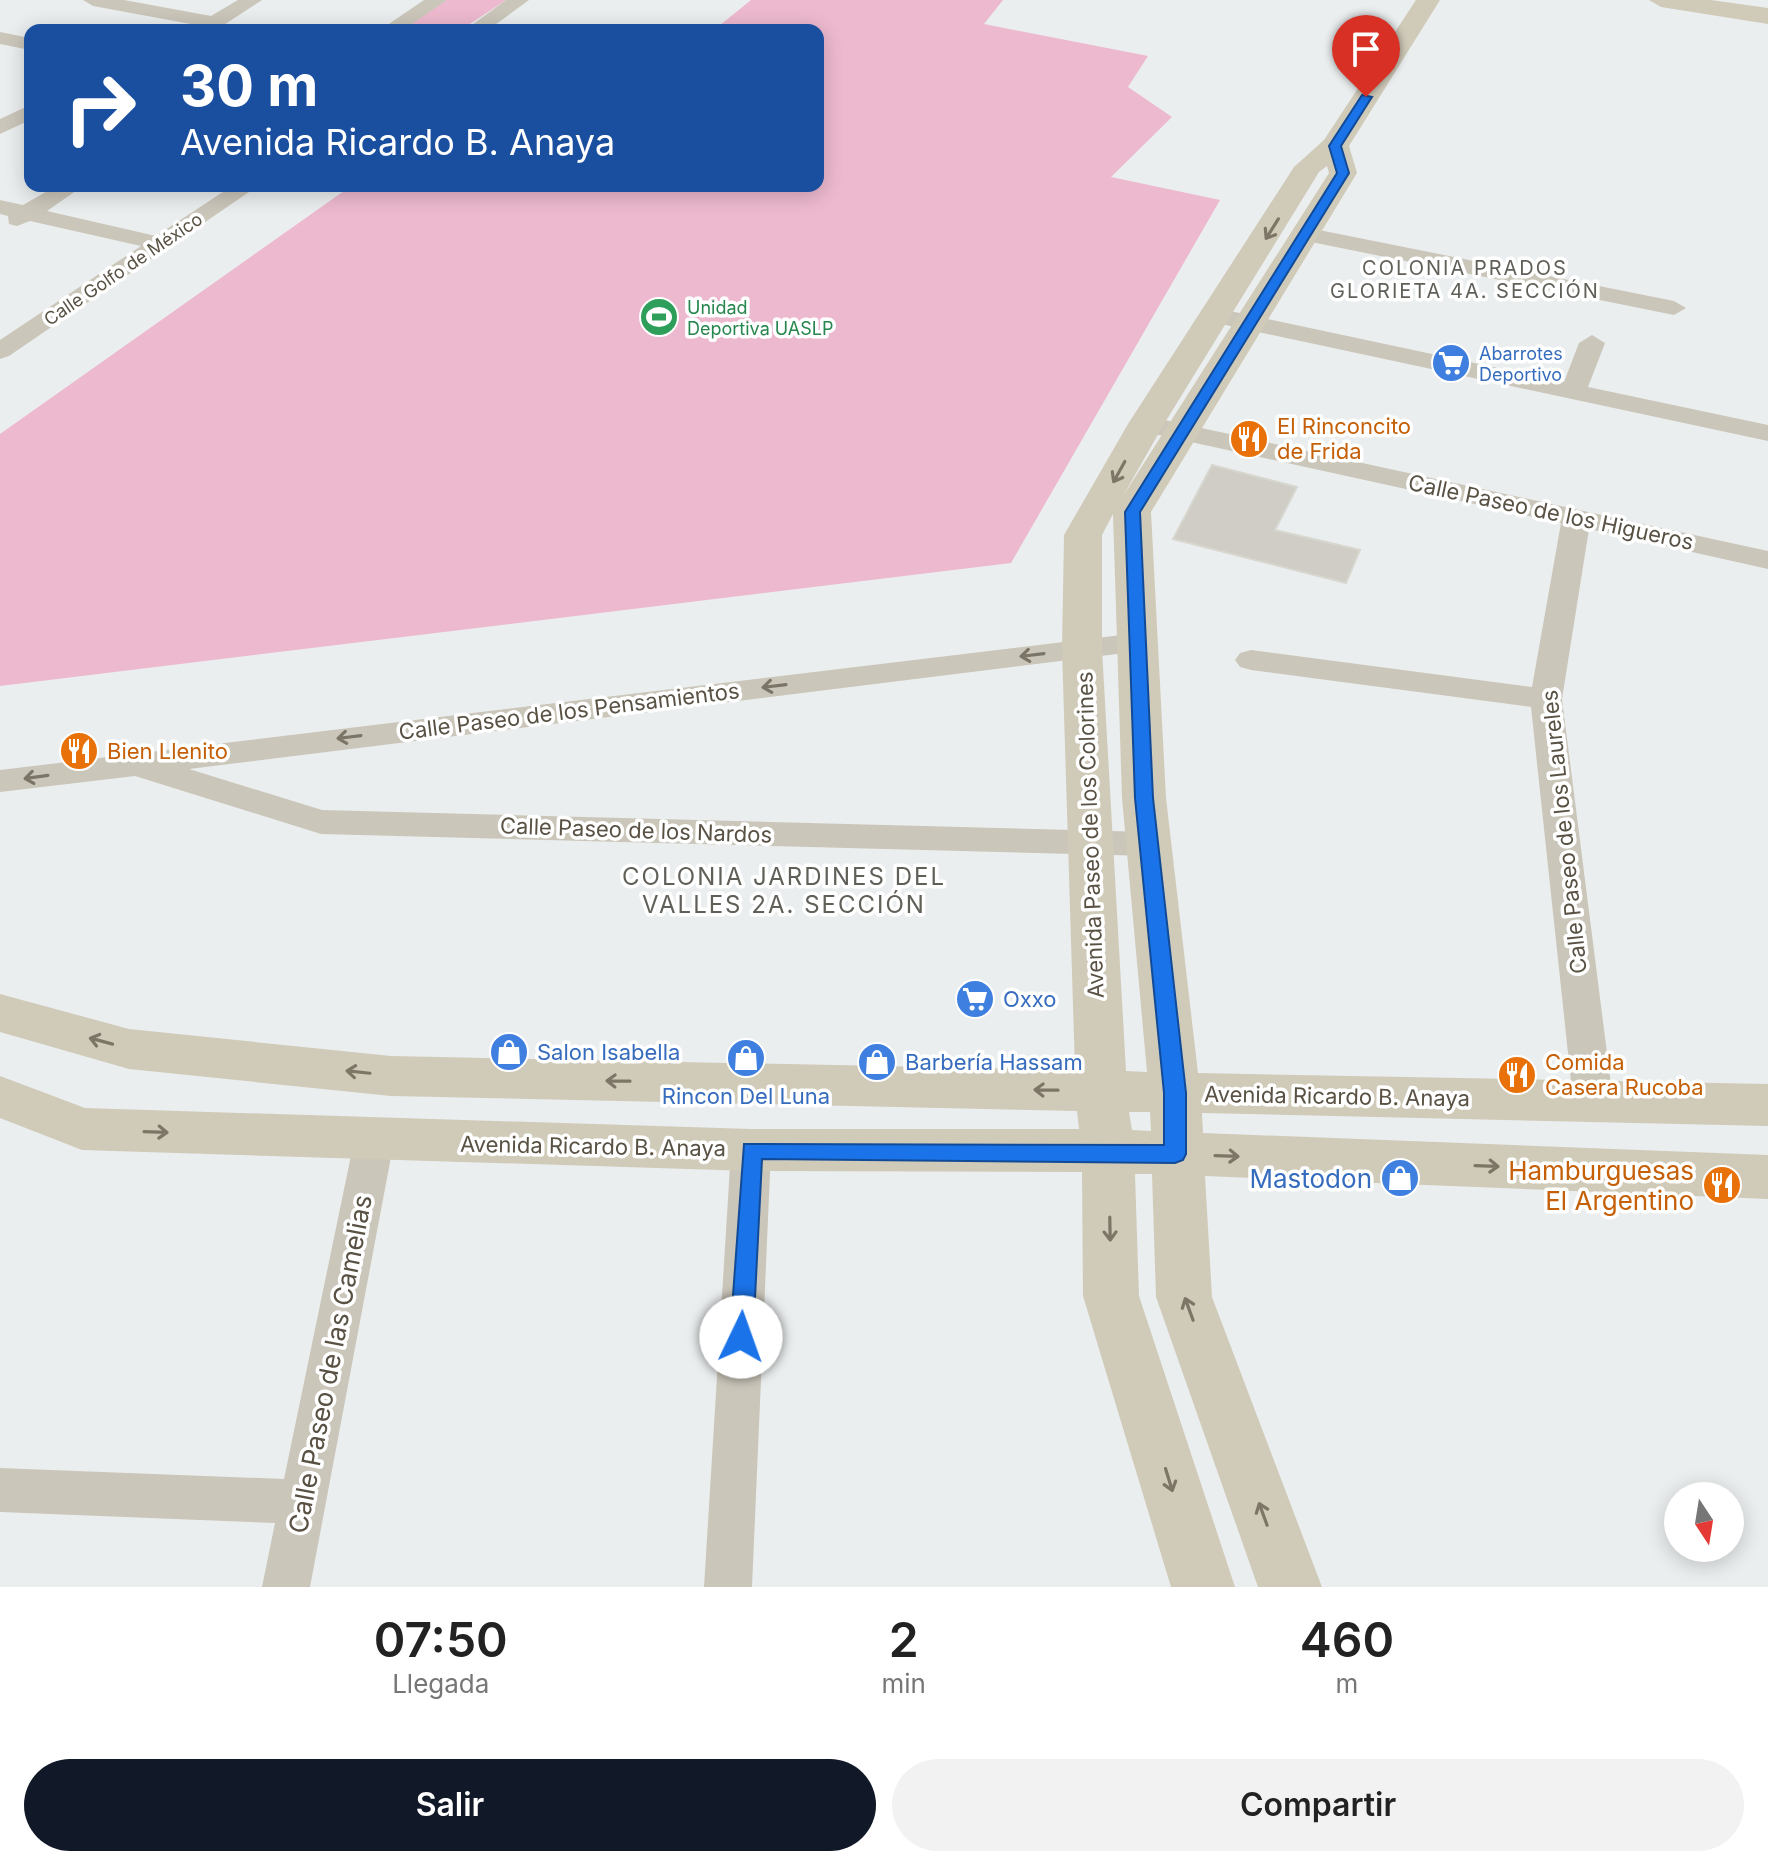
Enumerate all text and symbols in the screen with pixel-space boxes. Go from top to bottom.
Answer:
pin [1332,15,1400,97]
icon: arrive [1344,27,1388,71]
text: 30 m [180,52,318,120]
icon: right [48,56,152,160]
text: Avenida Ricardo B. Anaya [180,120,615,164]
street label: Calle Golfo de México [40,208,206,330]
one-way arrow [1264,217,1280,240]
district label: COLONIA PRADOS GLORIETA 4A. SECCIÓN [1330,256,1600,303]
sports icon: Unidad Deportiva UASLP [638,296,680,338]
place label: Unidad Deportiva UASLP [687,297,834,339]
supermarket icon: Abarrotes Deportivo [1430,342,1472,384]
place label: Abarrotes Deportivo [1479,343,1563,385]
place label: El Rinconcito de Frida [1277,413,1411,464]
restaurant icon: El Rinconcito de Frida [1228,418,1270,460]
one-way arrow [1111,460,1126,484]
street label: Calle Paseo de los Higueros [1406,469,1696,555]
one-way arrow [1020,648,1045,663]
street label: Avenida Paseo de los Colorines [1071,671,1109,999]
street label: Calle Paseo de los Pensamientos [397,677,741,745]
one-way arrow [762,679,787,694]
street label: Calle Paseo de los Laureles [1536,689,1592,975]
restaurant icon: Bien Llenito [58,730,100,772]
one-way arrow [336,730,363,745]
place label: Bien Llenito [107,738,228,764]
one-way arrow [23,769,49,784]
street label: Calle Paseo de los Nardos [500,812,772,848]
district label: COLONIA JARDINES DEL VALLES 2A. SECCIÓN [622,862,946,919]
supermarket icon: Oxxo [954,978,996,1020]
place label: Oxxo [1003,986,1057,1012]
shop icon: Salon Isabella [488,1031,530,1073]
one-way arrow [88,1033,114,1048]
shop icon: Rincon Del Luna [725,1037,767,1079]
place label: Salon Isabella [537,1039,680,1065]
shop icon: Barbería Hassam [856,1041,898,1083]
place label: Barbería Hassam [905,1049,1083,1075]
place label: Comida Casera Rucoba [1545,1049,1704,1100]
restaurant icon: Comida Casera Rucoba [1496,1054,1538,1096]
one-way arrow [346,1065,372,1080]
one-way arrow [605,1073,632,1089]
street label: Avenida Ricardo B. Anaya [1204,1081,1470,1111]
one-way arrow [1033,1082,1060,1098]
place label: Rincon Del Luna [662,1083,830,1109]
one-way arrow [142,1124,169,1139]
street label: Avenida Ricardo B. Anaya [460,1131,726,1161]
one-way arrow [1213,1149,1240,1164]
place label: Hamburguesas El Argentino [1508,1155,1694,1216]
shop icon: Mastodon [1379,1157,1421,1199]
one-way arrow [1473,1159,1500,1174]
place label: Mastodon [1249,1163,1372,1194]
restaurant icon: Hamburguesas El Argentino [1701,1164,1743,1206]
street label: Calle Paseo de las Camelias [282,1192,378,1536]
one-way arrow [1102,1215,1117,1242]
position arrow [699,1295,783,1379]
one-way arrow [1181,1297,1195,1322]
one-way arrow [1162,1467,1177,1493]
north arrow [1664,1482,1744,1562]
map controls [1664,1482,1744,1562]
one-way arrow [1255,1502,1269,1526]
text: 07:50 [374,1610,508,1669]
text: 2 [889,1610,919,1669]
text: 460 [1300,1610,1394,1669]
text: Llegada [392,1668,489,1699]
text: min [882,1668,926,1699]
text: m [1336,1668,1358,1699]
button: Salir [24,1759,876,1851]
button: Compartir [892,1759,1744,1851]

